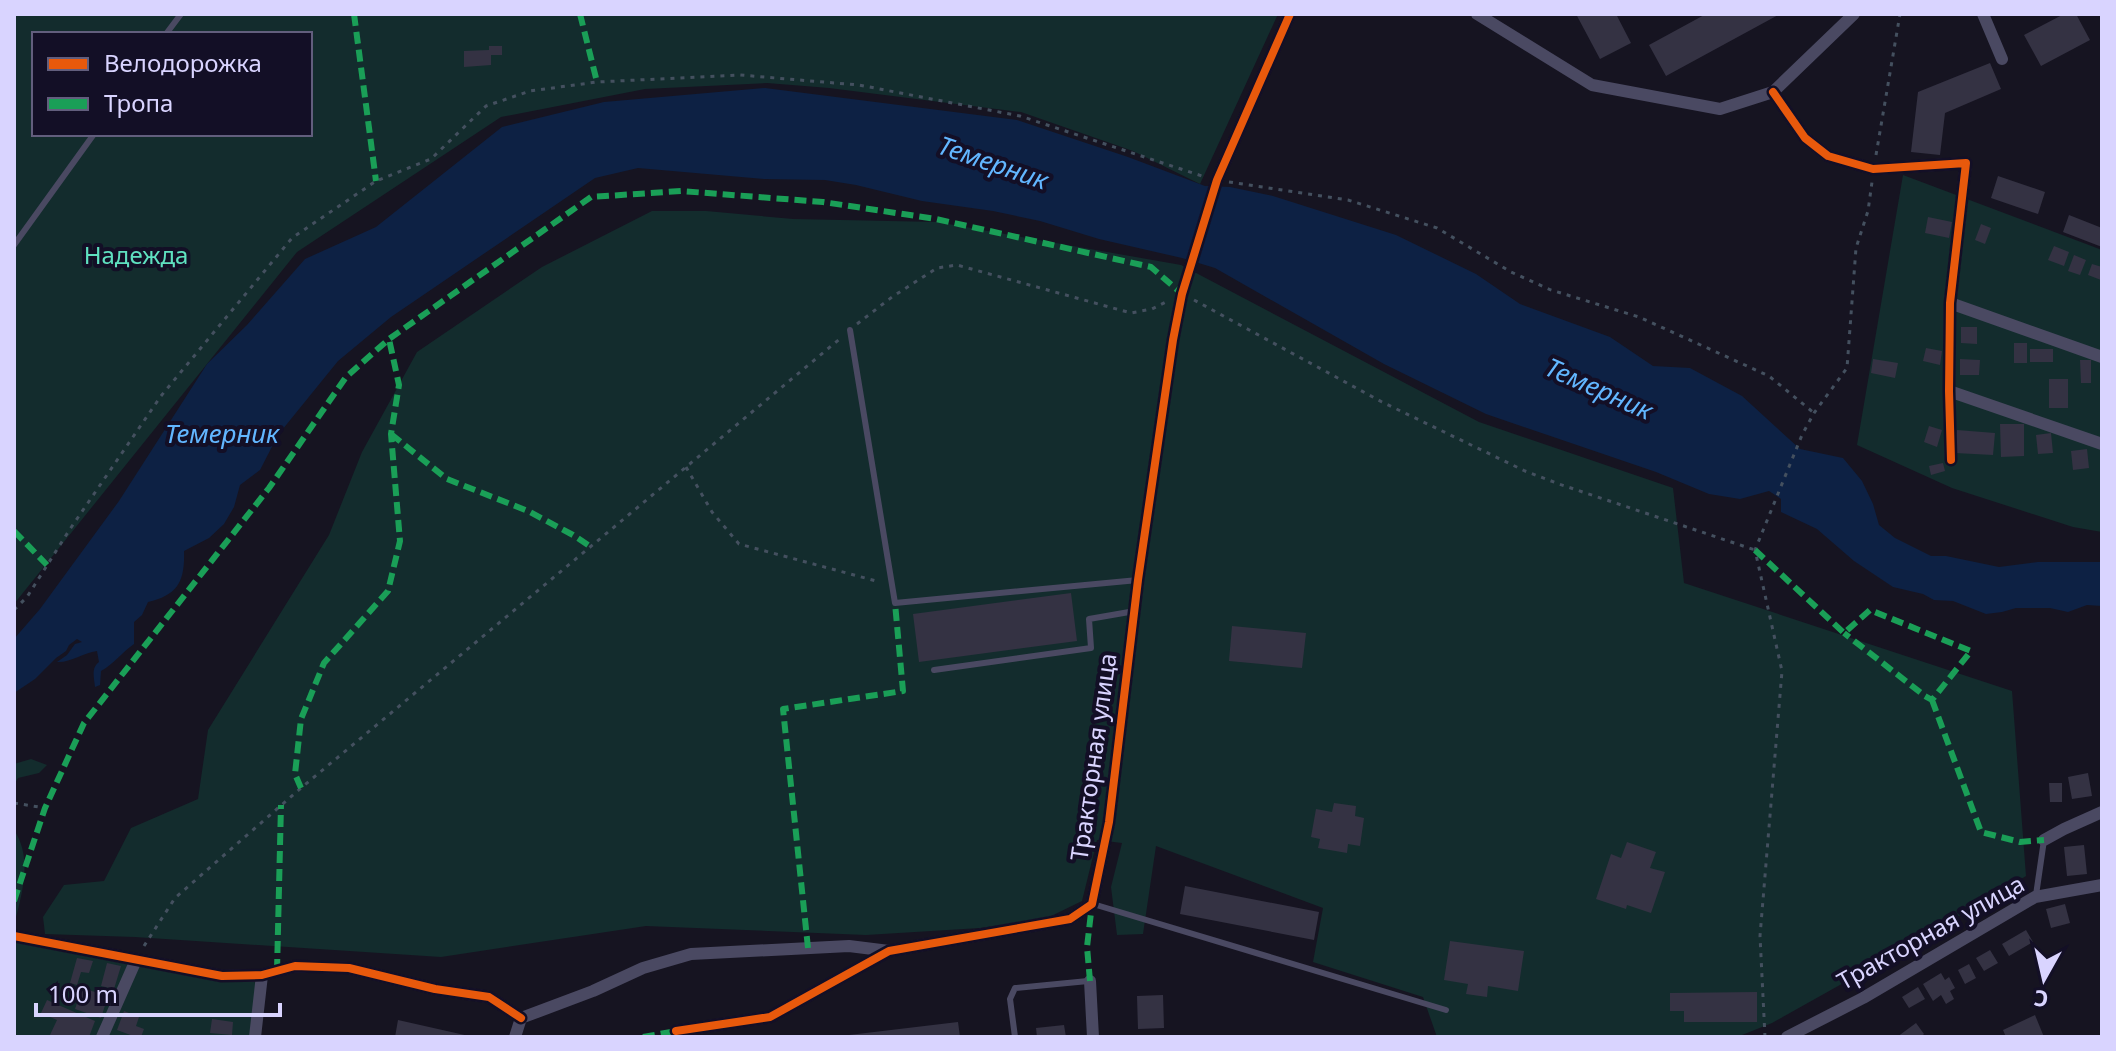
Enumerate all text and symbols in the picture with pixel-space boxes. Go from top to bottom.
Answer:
legend [32,32,312,136]
text: Велодорожка [104,46,262,79]
text: Тропа [104,86,173,119]
water label: Темерник [933,126,1055,198]
park label: Надежда [84,238,188,271]
water label: Темерник [1540,348,1661,429]
water label: Темерник [165,415,281,451]
street label: Тракторная улица [1062,651,1123,863]
street label: Тракторная улица [1831,867,2030,997]
north arrow [2004,939,2084,1019]
scale bar [36,967,280,1017]
text: 100 m [48,977,118,1010]
text: С [2032,984,2050,1016]

